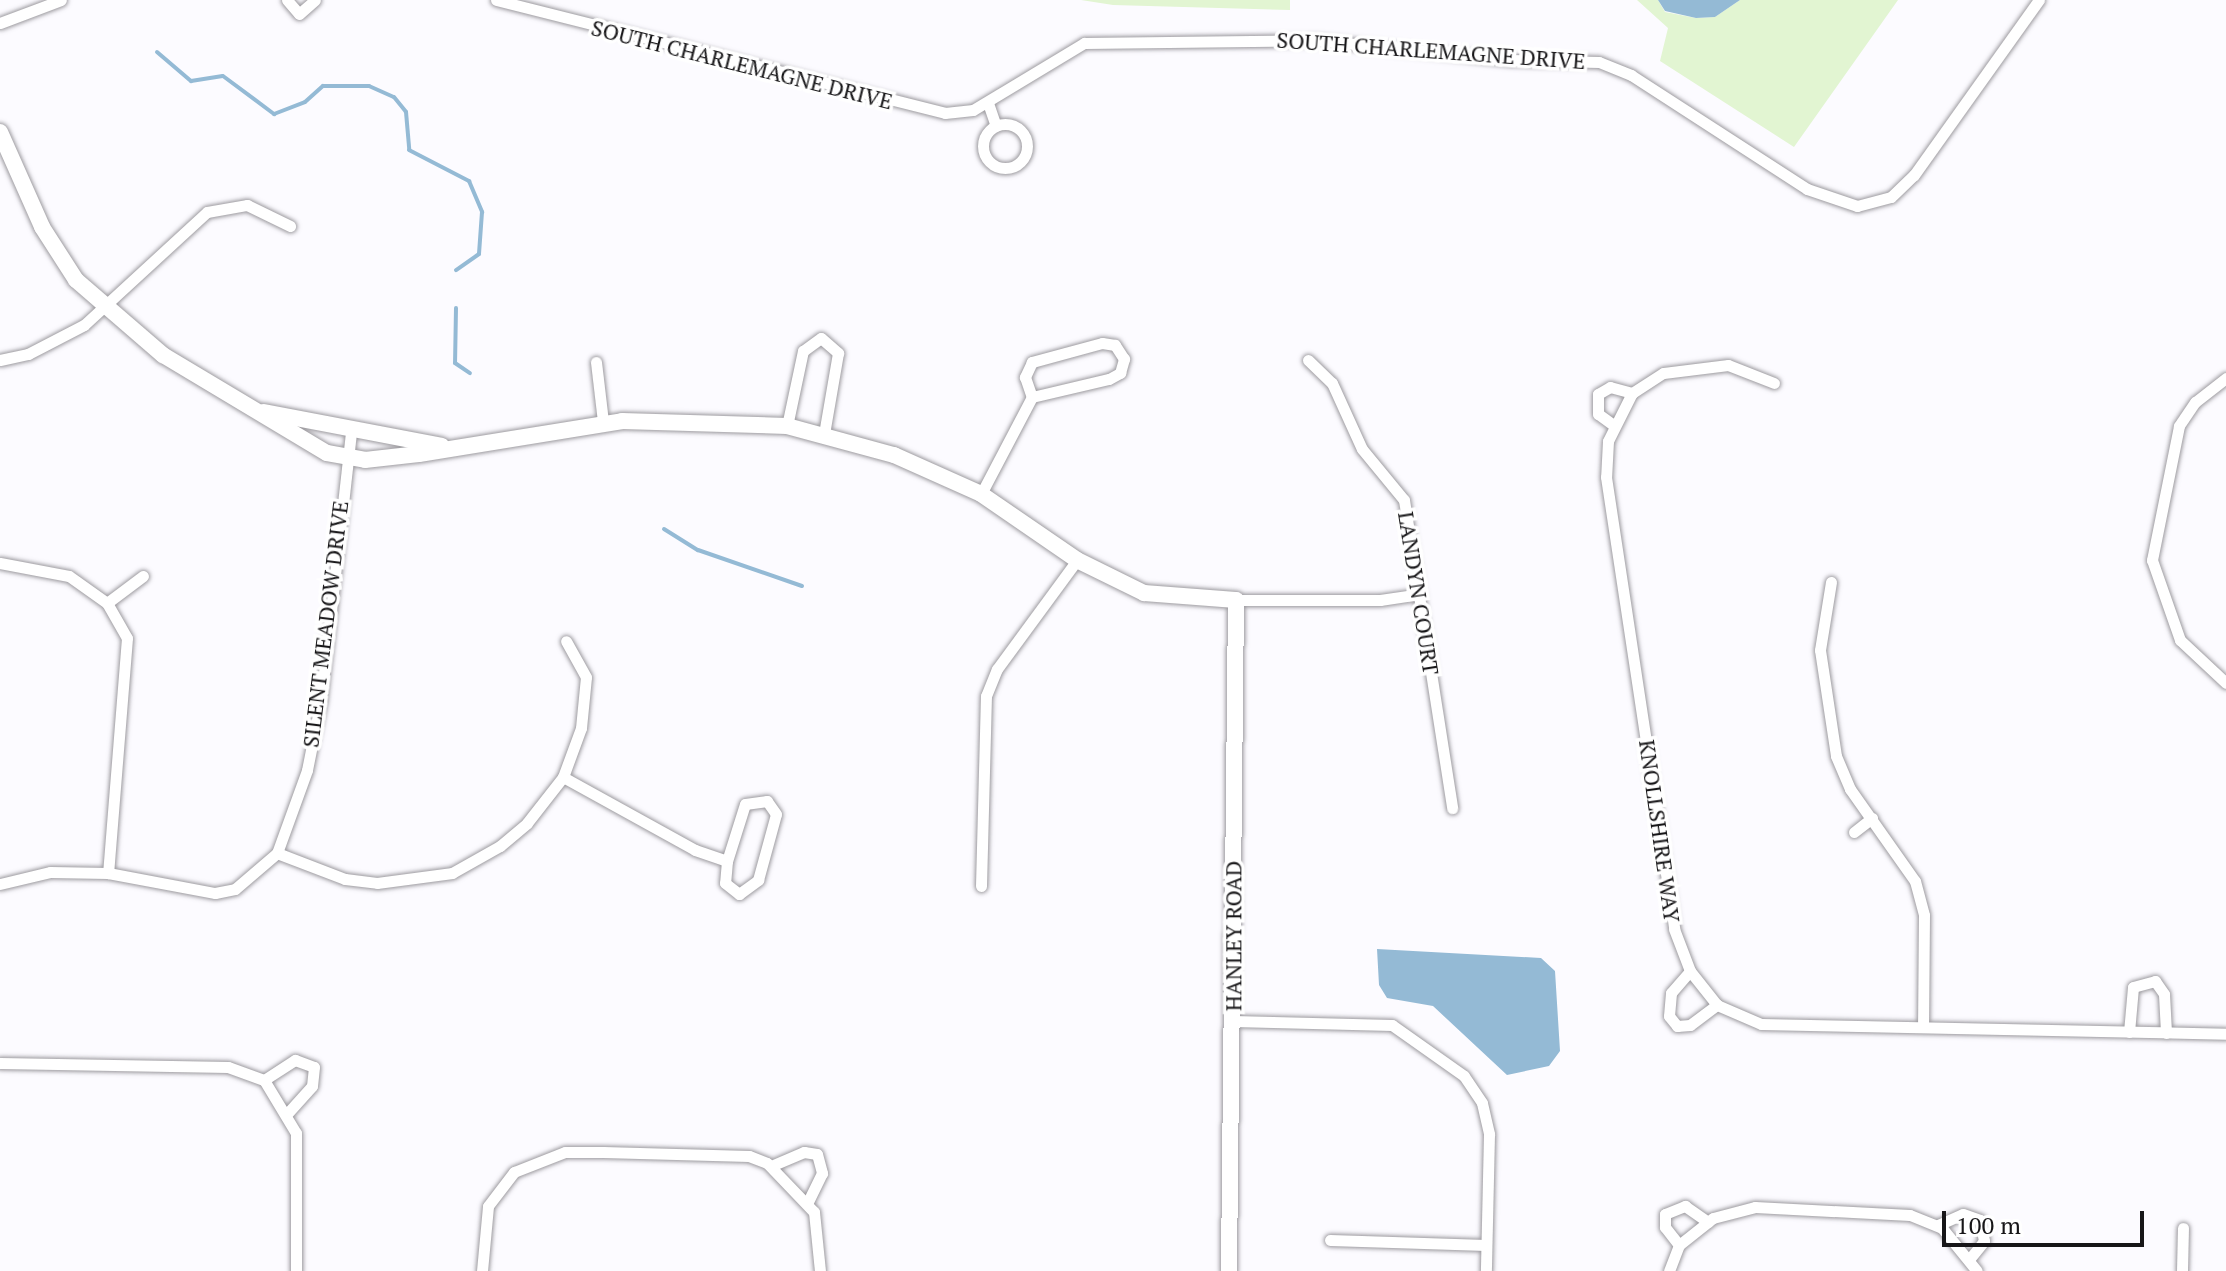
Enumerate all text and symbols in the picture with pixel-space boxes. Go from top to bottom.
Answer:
street label: SOUTH CHARLEMAGNE DRIVE [589,14,895,114]
street label: SOUTH CHARLEMAGNE DRIVE [1276,26,1586,74]
street label: SILENT MEADOW DRIVE [297,499,353,749]
street label: LANDYN COURT [1393,510,1445,676]
street label: KNOLLSHIRE WAY [1634,738,1686,924]
street label: HANLEY ROAD [1220,861,1246,1011]
scale bar [1946,1195,2148,1245]
text: 100 m [1956,1209,2021,1241]

